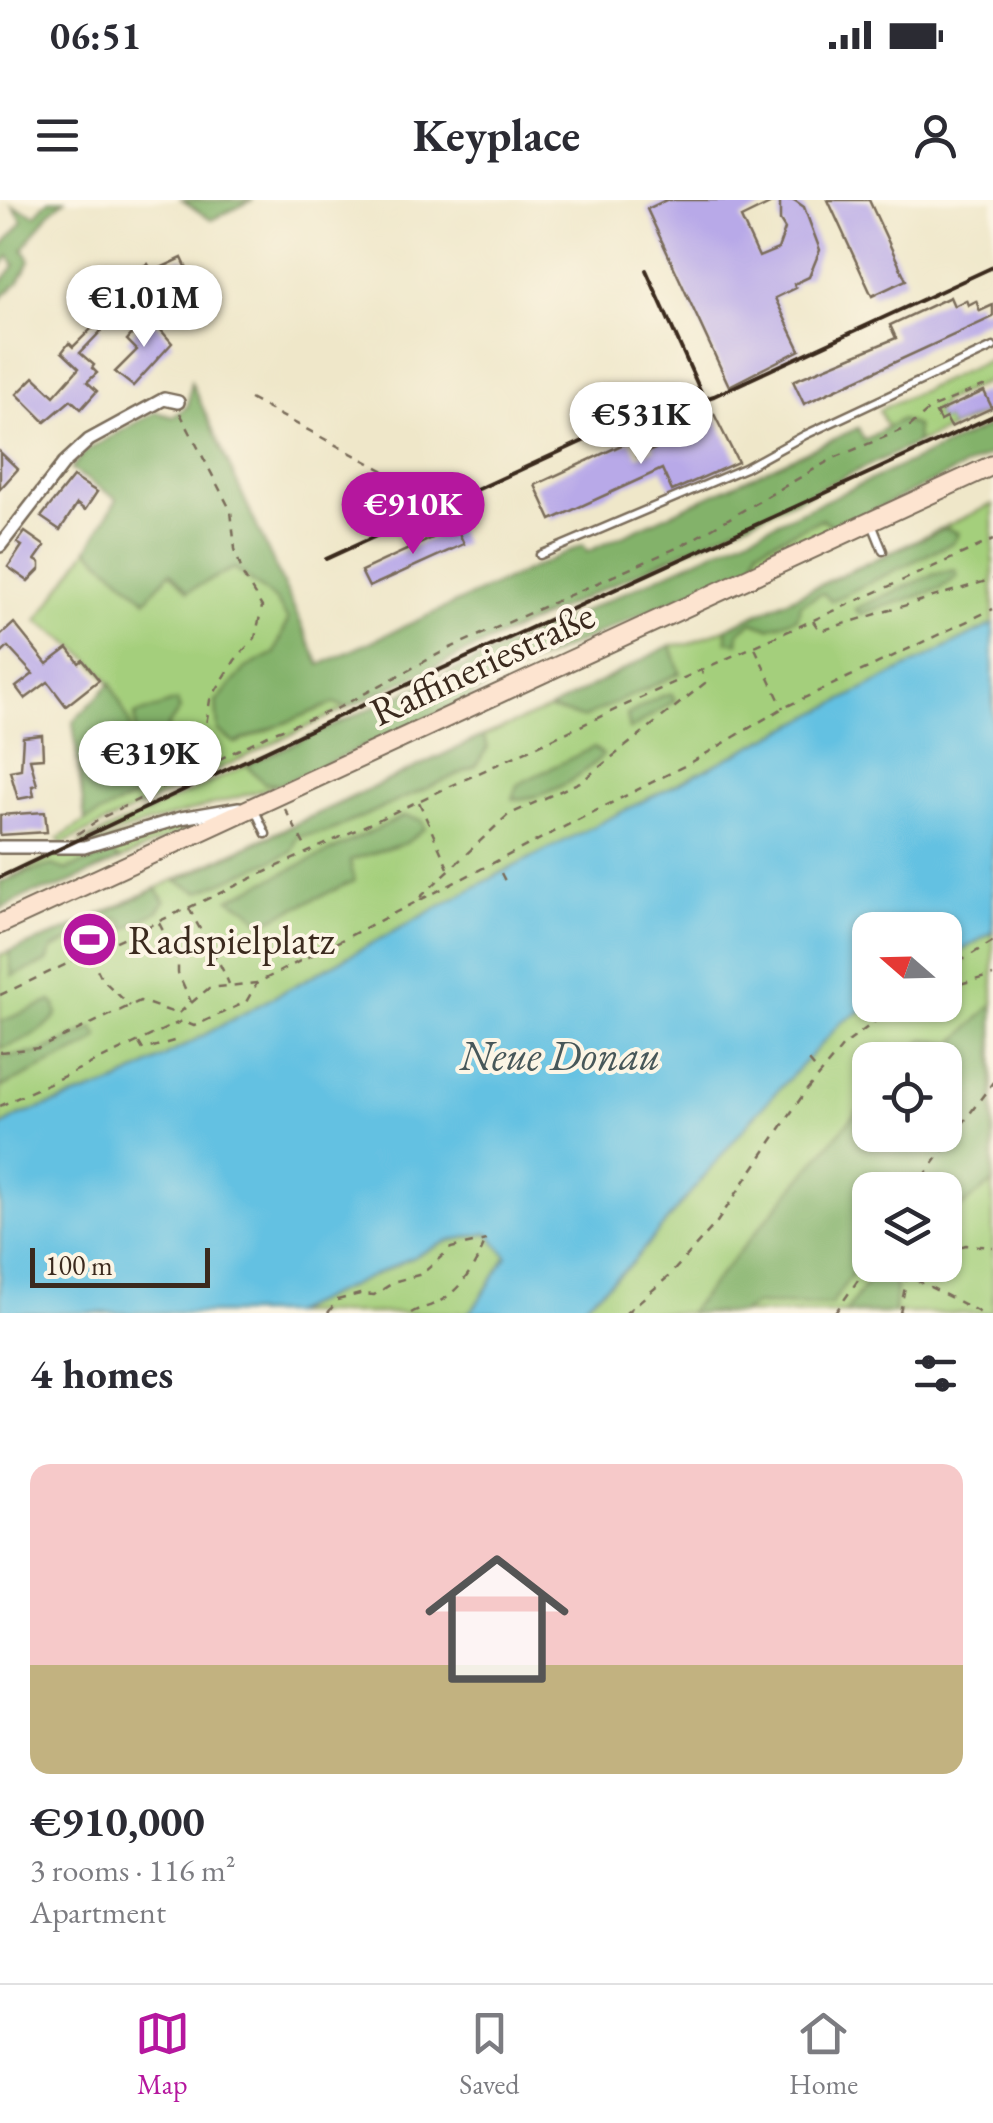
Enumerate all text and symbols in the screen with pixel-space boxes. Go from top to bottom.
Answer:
text: 06:51 [50,11,141,60]
text: Keyplace [413,106,580,164]
icon: menu [30,108,85,163]
icon: person [908,108,963,163]
pin: €1.01M [63,265,225,350]
text: €1.01M [88,276,200,318]
pin: €531K [571,382,711,467]
text: €531K [592,393,690,435]
pin: €910K [343,472,483,557]
text: €910K [364,483,462,525]
street label: Raffineriestraße [362,588,602,738]
pin: €319K [80,721,220,806]
text: €319K [101,732,199,774]
sports icon: Radspielplatz [59,910,119,970]
north arrow [852,912,962,1022]
map controls [852,912,962,1282]
place label: Radspielplatz [128,914,335,966]
water label: Neue Donau [458,1028,661,1083]
button: locate [852,1042,962,1152]
button: layers [852,1172,962,1282]
scale bar [30,1243,210,1288]
text: 100 m [45,1247,113,1283]
text: 4 homes [30,1346,173,1401]
icon: filters [908,1346,963,1401]
icon: home [407,1529,587,1709]
text: €910,000 [30,1794,205,1849]
text: 3 rooms · 116 m² [30,1849,236,1891]
text: Apartment [30,1891,166,1933]
tab: Map [135,2006,190,2102]
tab: Saved [459,2006,519,2102]
tab: Home [789,2006,858,2102]

